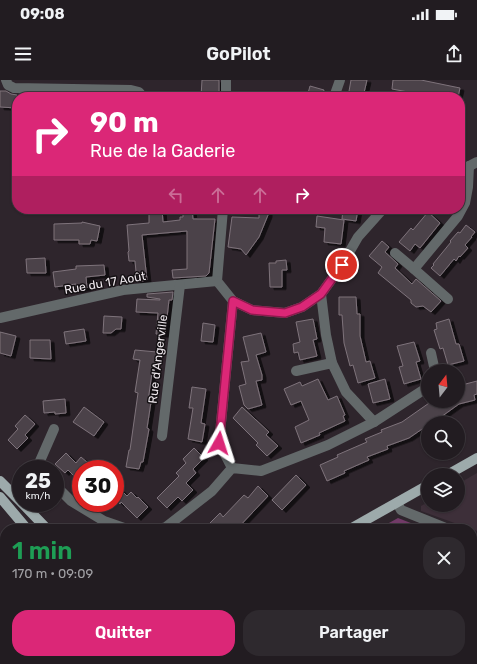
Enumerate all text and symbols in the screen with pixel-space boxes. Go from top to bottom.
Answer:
text: 09:08 [20,5,65,23]
icon: menu [12,43,34,65]
text: GoPilot [206,43,271,65]
icon: share [443,43,465,65]
text: 90 m [90,106,159,139]
icon: right [24,108,76,160]
text: Rue de la Gaderie [90,140,235,162]
icon: left [165,184,187,206]
icon: ahead [207,184,229,206]
icon: ahead [249,184,271,206]
icon: right [291,184,313,206]
pin [325,248,359,282]
icon: arrive [331,254,353,276]
street label: Rue du 17 Août [63,269,147,297]
street label: Rue d'Angerville [146,313,170,404]
north arrow [421,364,465,408]
map controls [421,364,465,512]
button: search [421,416,465,460]
position arrow [198,422,240,464]
speed limit sign: 30 [72,460,124,512]
button: layers [421,468,465,512]
text: 25 [25,469,51,493]
text: km/h [26,490,50,502]
text: 1 min [12,537,72,565]
button: close [423,537,465,579]
text: 170 m · 09:09 [12,566,93,581]
button: Quitter [12,610,235,656]
button: Partager [243,610,465,656]

